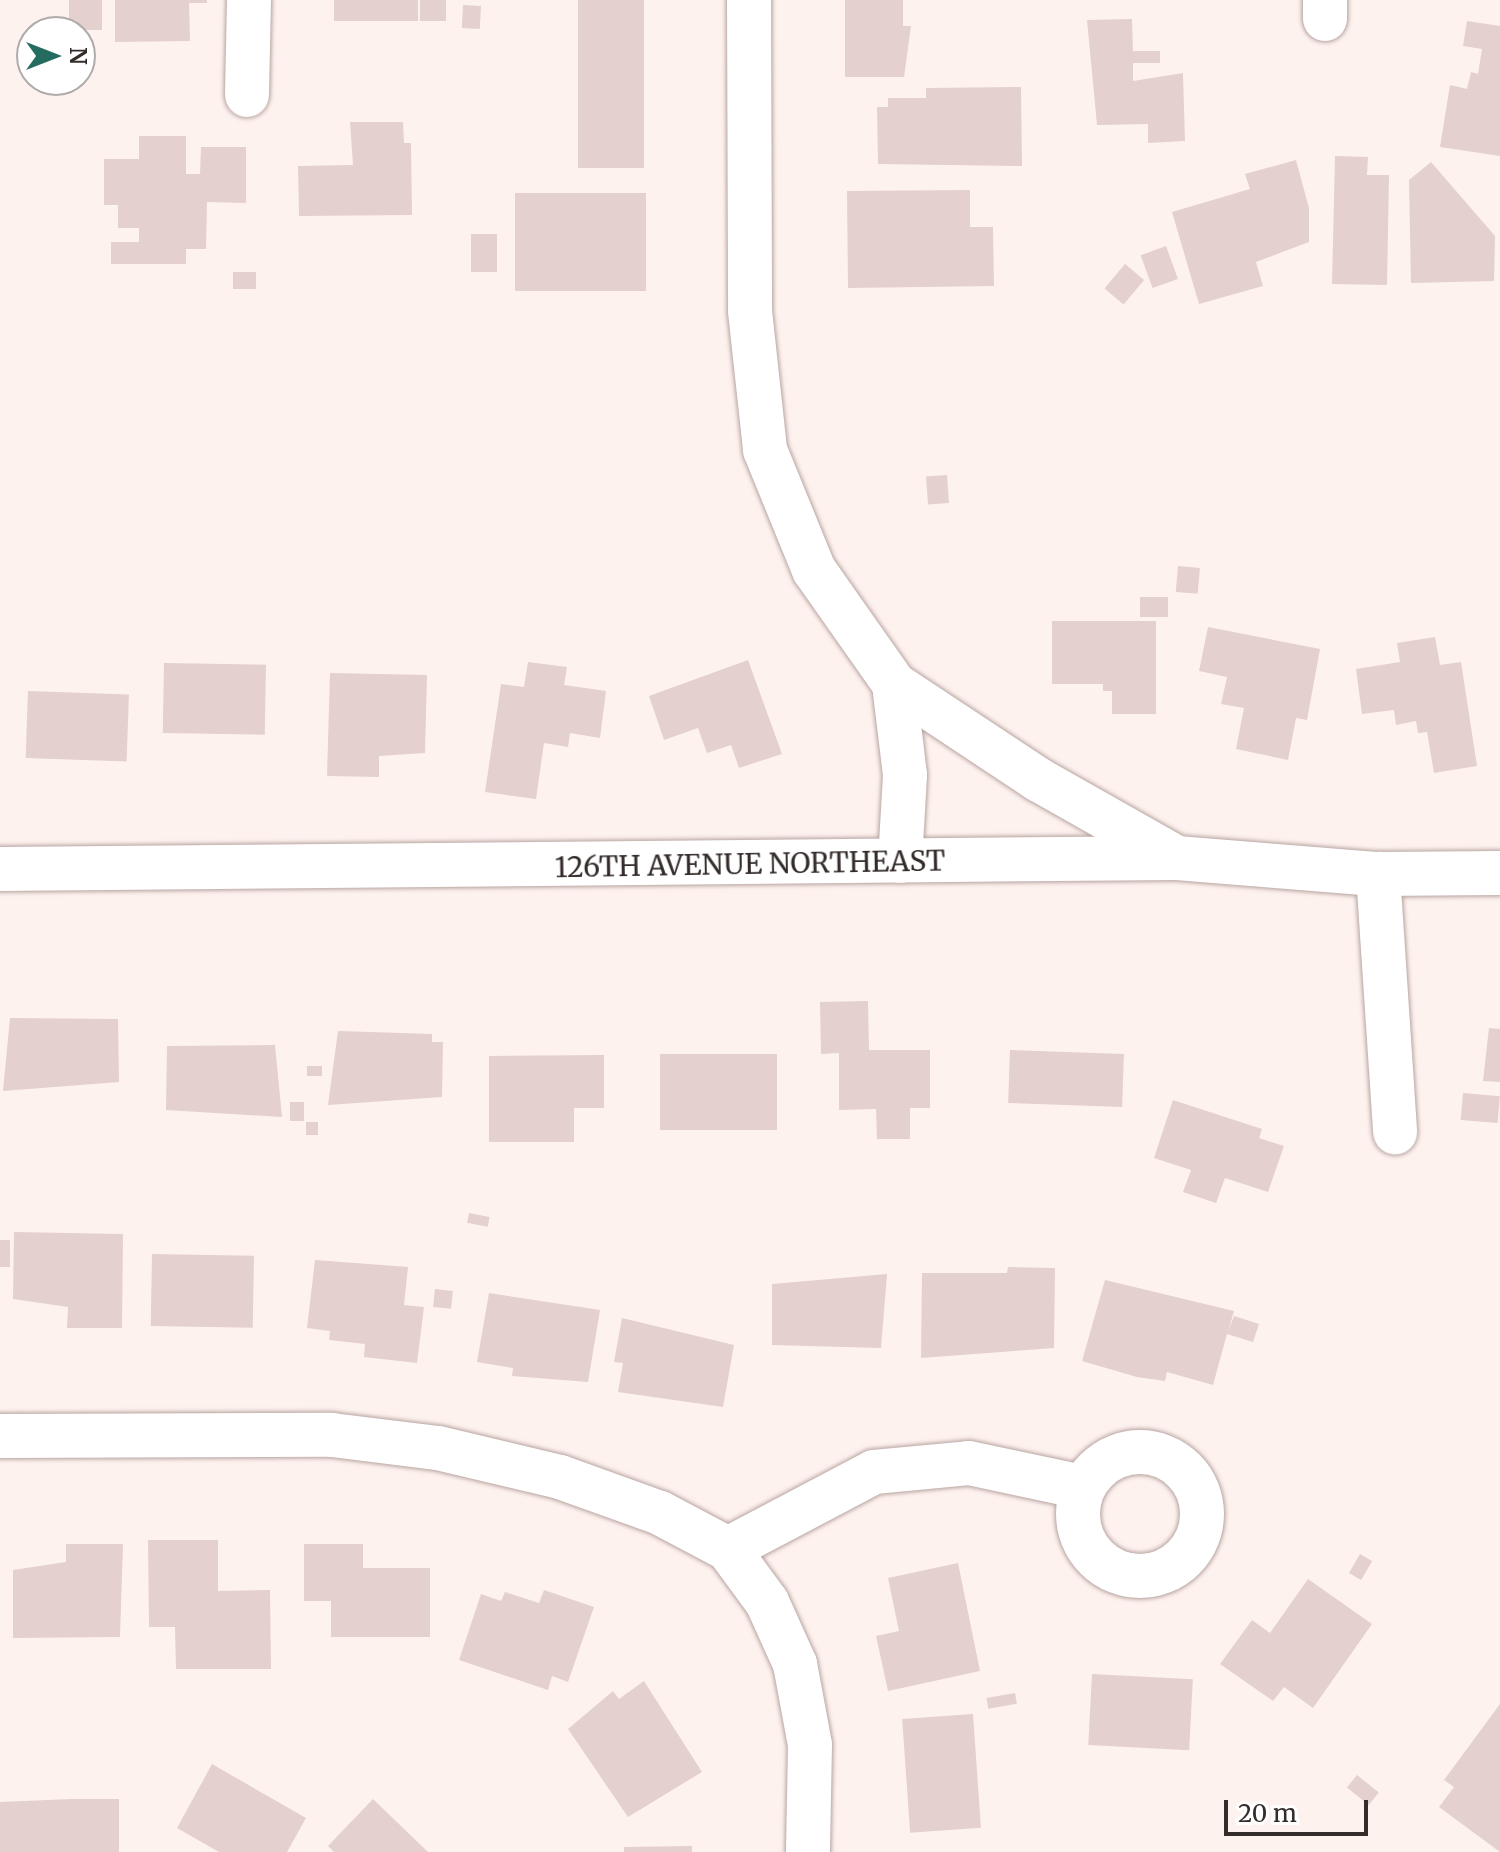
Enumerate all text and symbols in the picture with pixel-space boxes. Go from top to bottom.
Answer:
north arrow [16,16,96,96]
text: N [64,47,92,65]
street label: 126TH AVENUE NORTHEAST [555,844,945,884]
scale bar [1228,1784,1372,1834]
text: 20 m [1238,1798,1297,1829]

